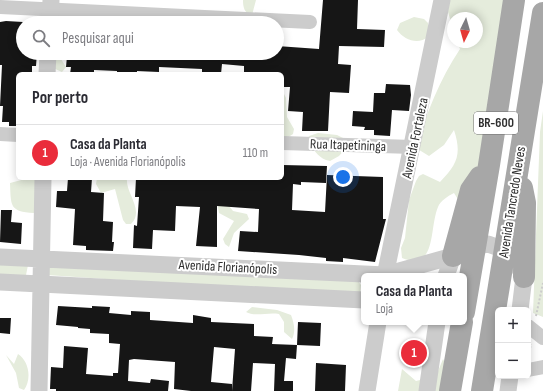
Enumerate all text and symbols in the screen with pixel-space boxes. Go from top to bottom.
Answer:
north arrow [447,12,483,48]
search box [16,16,284,60]
icon: search [30,27,52,49]
text: Pesquisar aqui [62,29,134,48]
text: Por perto [32,88,88,108]
street label: Avenida Fortaleza [398,96,432,181]
road number: BR-600 [474,112,518,134]
text: Casa da Planta [70,135,147,154]
street label: Rua Itapetininga [310,135,386,155]
text: 1 [42,145,48,161]
text: 110 m [243,145,268,161]
street label: Avenida Tancredo Neves [495,145,529,260]
text: Loja · Avenida Florianópolis [70,154,186,170]
your location [333,167,353,187]
street label: Avenida Florianópolis [177,256,278,278]
popup [361,273,467,325]
text: Casa da Planta [376,282,452,301]
text: Loja [376,301,393,317]
map controls [495,307,531,379]
button: + [495,307,531,343]
pin: 1 [401,338,427,368]
button: − [495,343,531,379]

